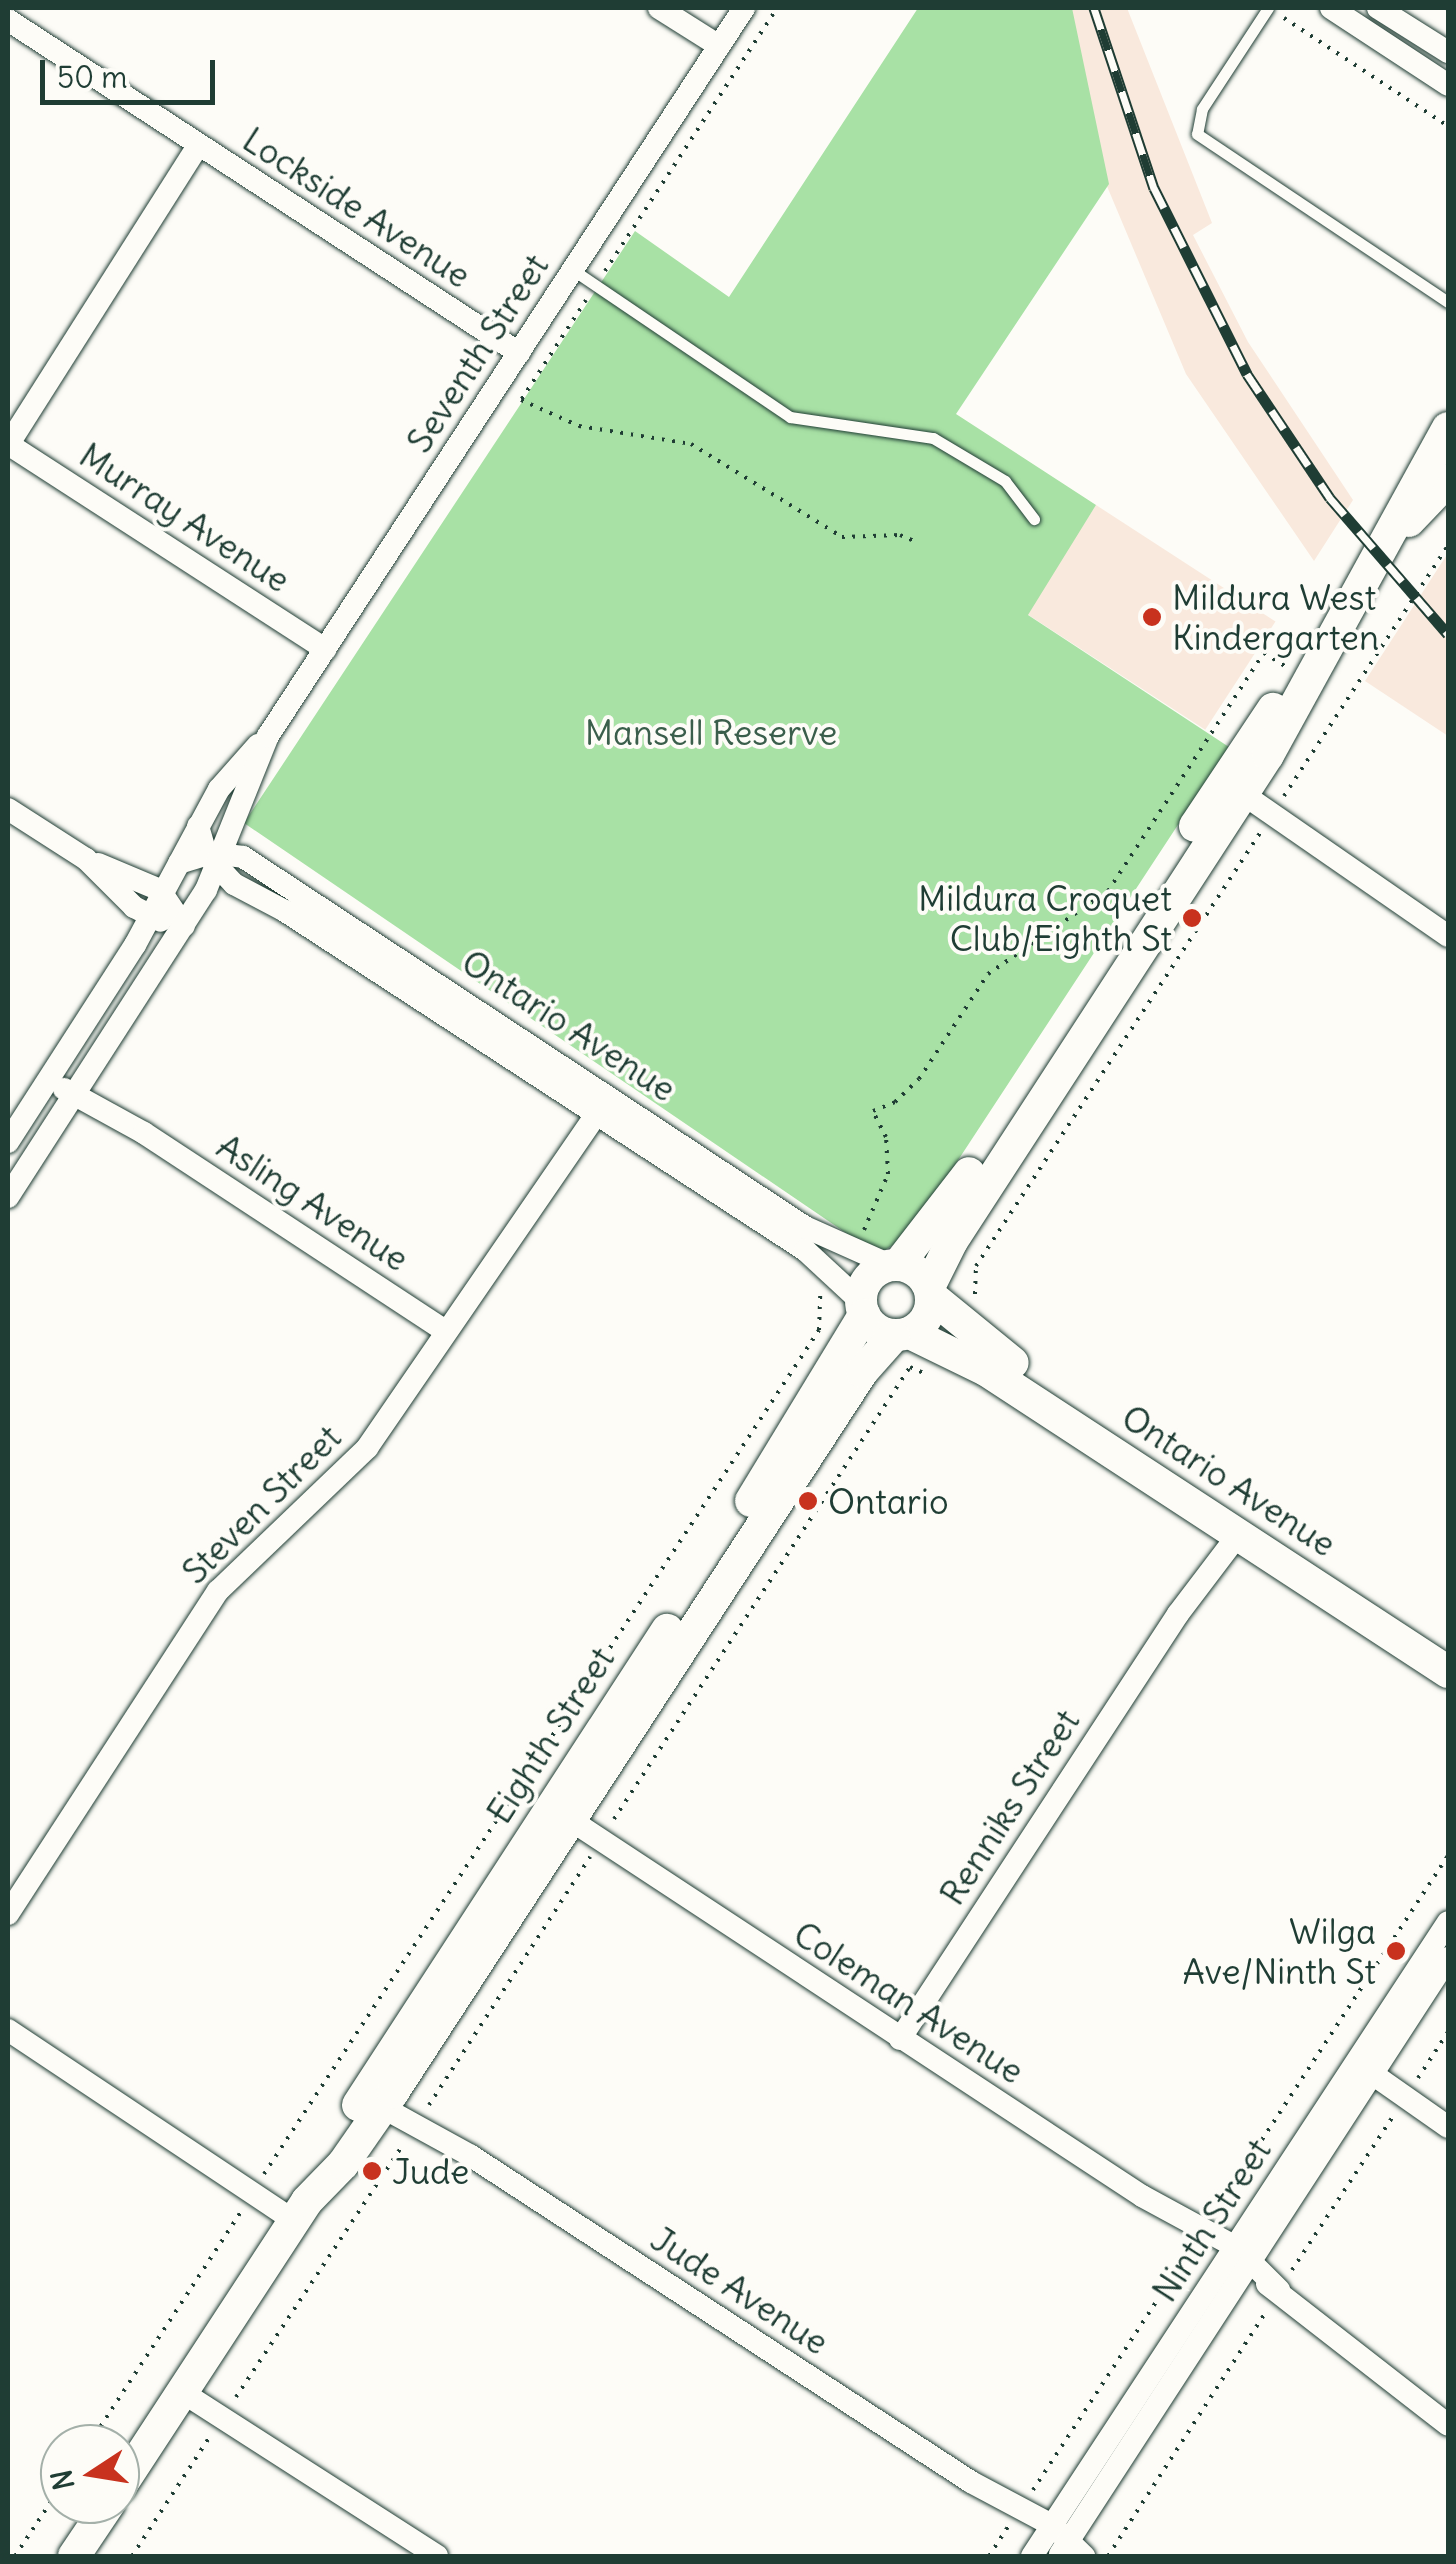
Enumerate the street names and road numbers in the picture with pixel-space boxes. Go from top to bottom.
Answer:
street label: Lockside Avenue [235,118,479,296]
street label: Seventh Street [397,246,557,460]
street label: Murray Avenue [72,433,298,601]
street label: Ontario Avenue [454,940,684,1110]
street label: Asling Avenue [210,1125,416,1279]
street label: Ontario Avenue [1114,1395,1344,1565]
street label: Steven Street [173,1416,349,1592]
street label: Eighth Street [477,1639,623,1831]
street label: Renniks Street [930,1702,1088,1912]
street label: Coleman Avenue [786,1912,1032,2092]
street label: Ninth Street [1143,2131,1279,2309]
street label: Jude Avenue [643,2217,837,2363]

